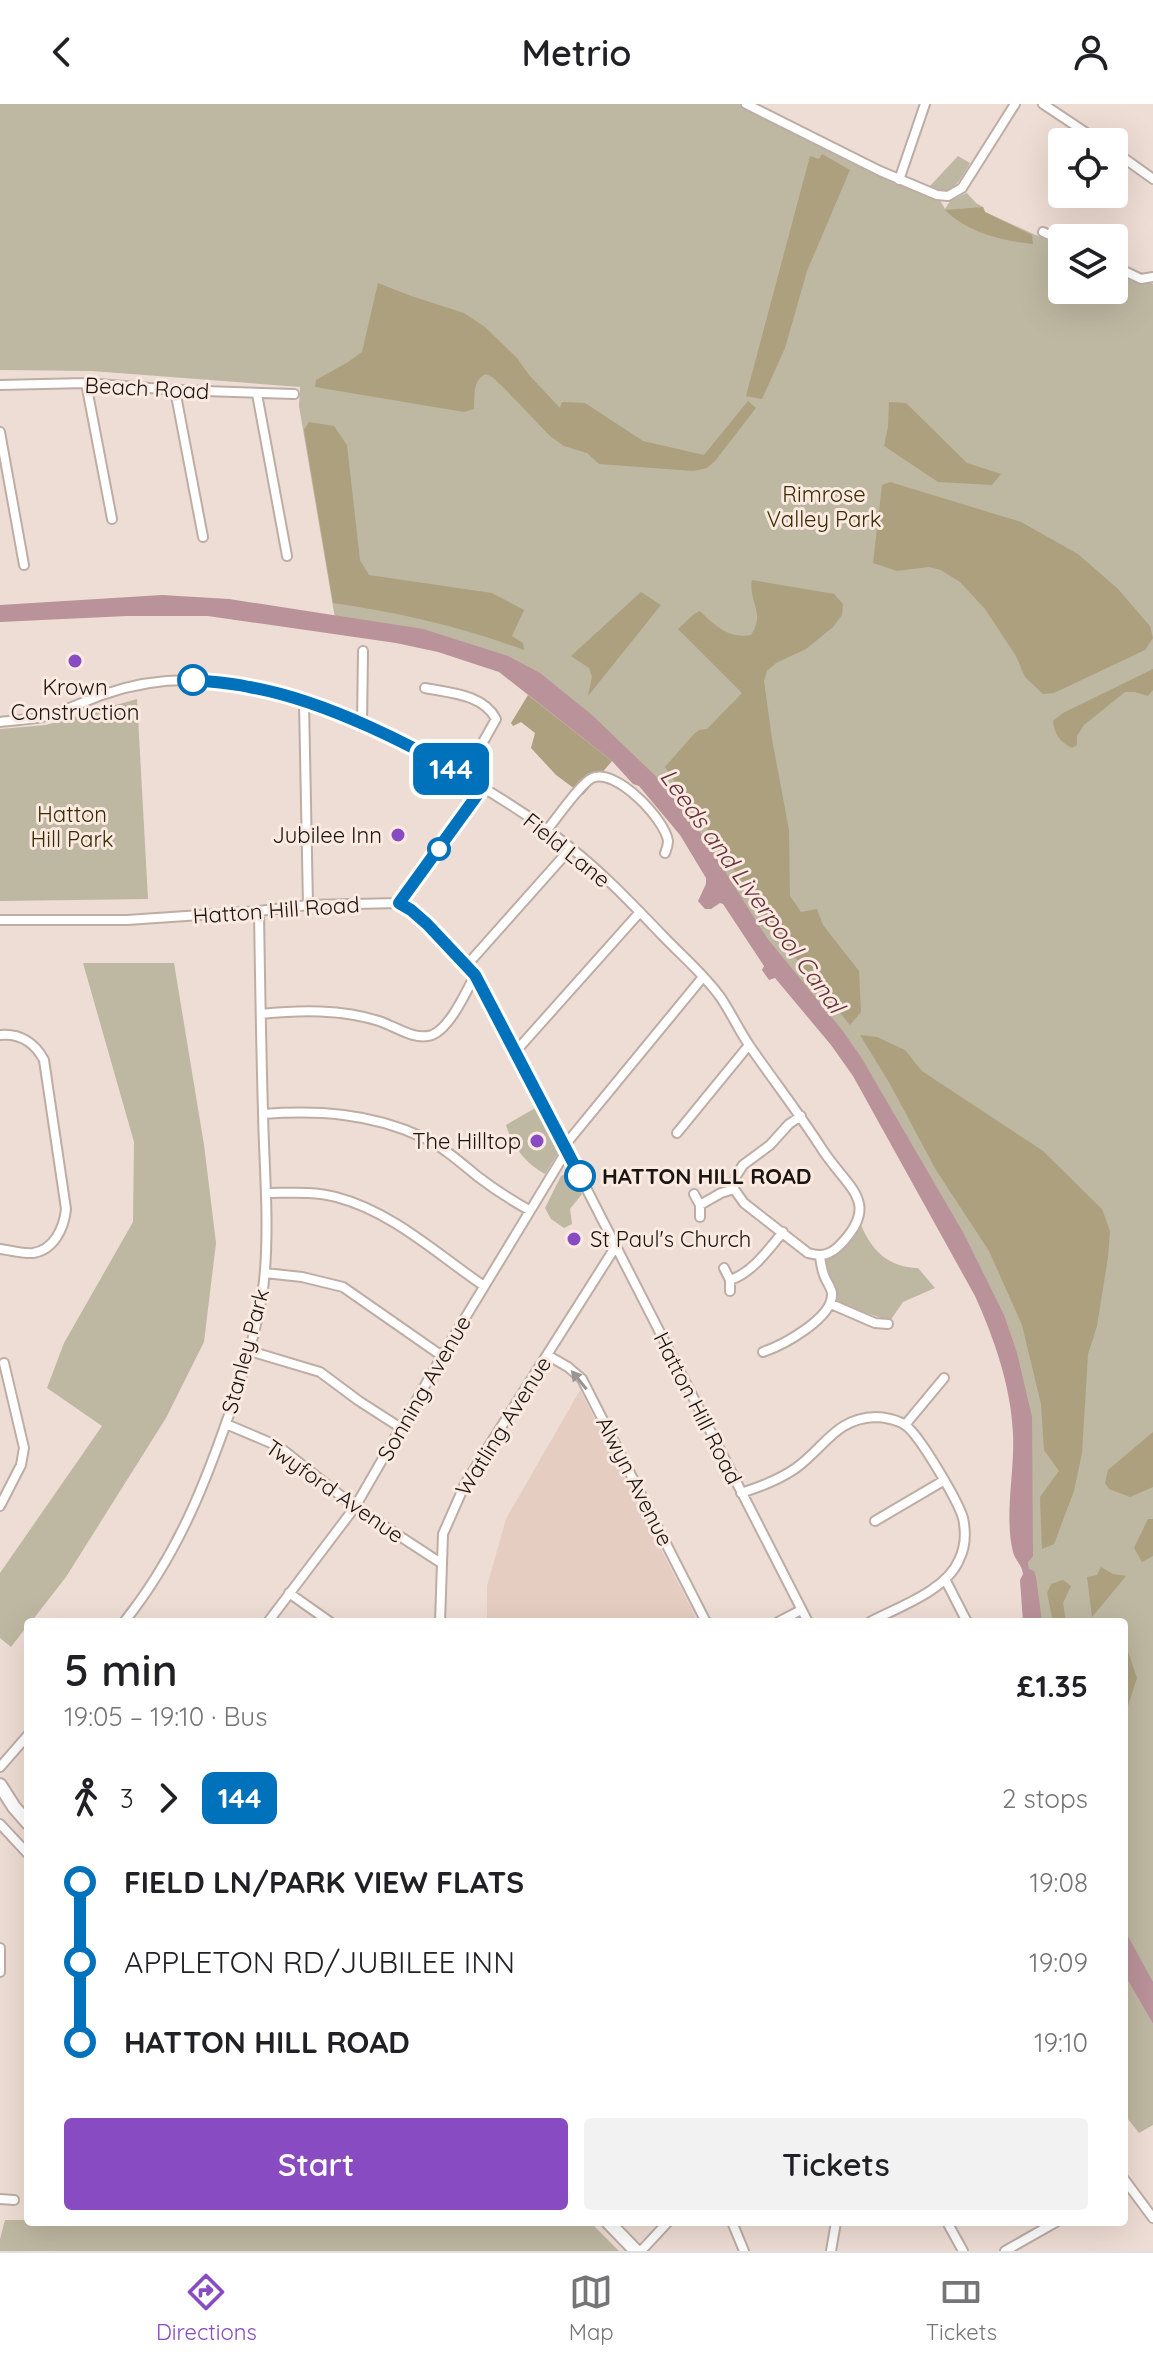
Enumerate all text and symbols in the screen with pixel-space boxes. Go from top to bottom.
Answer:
icon: back [40,30,84,74]
text: Metrio [522,30,631,75]
icon: person [1069,30,1113,74]
map controls [1048,128,1128,304]
button: locate [1048,128,1128,208]
button: layers [1048,224,1128,304]
street label: Beach Road [84,371,210,405]
park label: Rimrose Valley Park [767,480,881,533]
marker: Krown Construction [66,652,84,670]
unlabelled marker [178,665,208,695]
place label: Krown Construction [11,673,139,726]
line badge: 144 [405,743,497,795]
text: 144 [429,751,473,786]
water label: Leeds and Liverpool Canal [654,762,853,1020]
park label: Hatton Hill Park [30,800,114,853]
street label: Field Lane [518,806,616,894]
place label: Jubilee Inn [272,821,382,849]
marker: Jubilee Inn [389,826,407,844]
unlabelled marker [428,838,450,860]
street label: Hatton Hill Road [192,890,360,930]
place label: The Hilltop [412,1127,521,1155]
marker: The Hilltop [528,1132,546,1150]
marker: HATTON HILL ROAD [565,1161,595,1191]
place label: HATTON HILL ROAD [602,1162,812,1190]
place label: St Paul's Church [590,1225,751,1253]
marker: St Paul's Church [565,1230,583,1248]
street label: Stanley Park [215,1286,275,1416]
street label: Sonning Avenue [371,1310,477,1466]
street label: Hatton Hill Road [648,1327,748,1489]
street label: Watling Avenue [449,1351,557,1501]
one-way arrow [571,1369,588,1390]
street label: Alwyn Avenue [590,1411,680,1551]
street label: Twyford Avenue [260,1433,410,1549]
text: 5 min [64,1642,178,1697]
text: £1.35 [1017,1667,1088,1705]
text: 19:05 – 19:10 · Bus [64,1700,267,1733]
icon: walk [64,1776,108,1820]
icon: forward [146,1776,190,1820]
text: 144 [218,1780,261,1815]
text: 3 [120,1782,134,1815]
text: 2 stops [1002,1782,1088,1815]
text: FIELD LN/PARK VIEW FLATS [124,1863,524,1901]
text: 19:08 [1029,1866,1088,1899]
text: APPLETON RD/JUBILEE INN [124,1943,515,1981]
text: 19:09 [1029,1946,1088,1979]
text: HATTON HILL ROAD [124,2023,410,2061]
text: 19:10 [1034,2026,1088,2059]
button: Start [64,2118,568,2210]
button: Tickets [584,2118,1088,2210]
tab: Directions [156,2270,257,2346]
tab: Map [569,2270,614,2346]
tab: Tickets [926,2270,997,2346]

